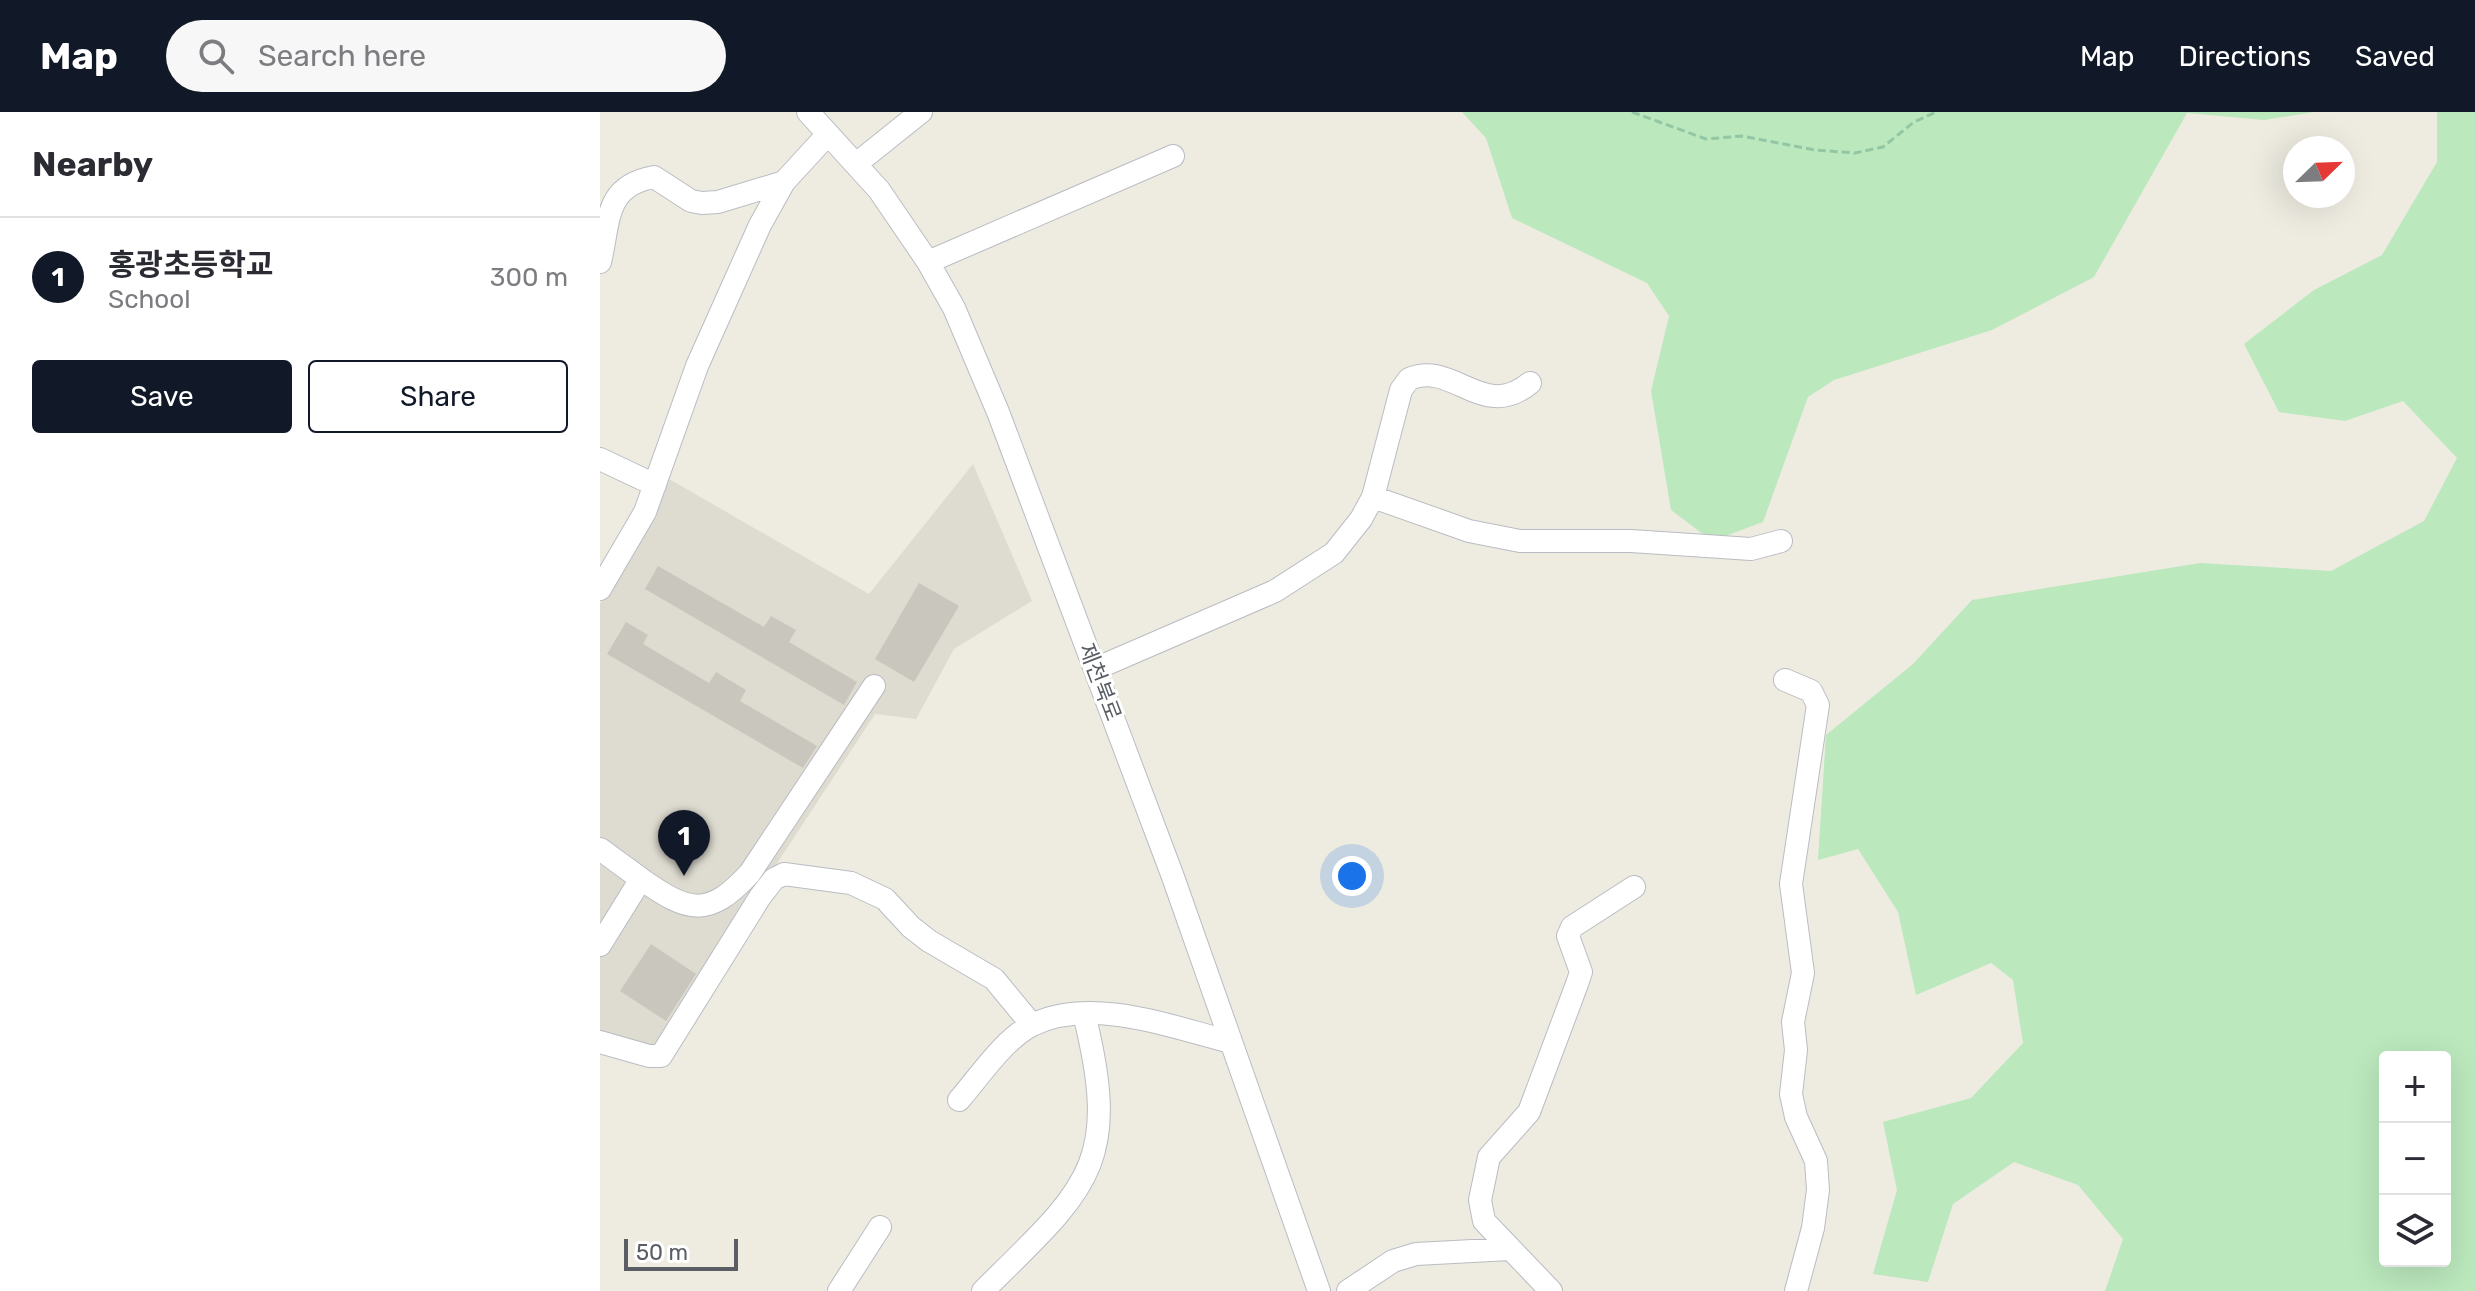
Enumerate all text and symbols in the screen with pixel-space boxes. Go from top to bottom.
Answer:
search box [166,20,726,92]
text: Map [40,33,118,79]
icon: search [194,34,238,78]
text: Search here [258,38,426,74]
text: Map [2080,40,2134,73]
text: Directions [2178,40,2311,73]
text: Saved [2355,40,2435,73]
north arrow [2283,136,2355,208]
text: Nearby [32,144,153,185]
text: 홍광초등학교 [108,247,274,283]
text: 1 [52,262,64,293]
text: 300 m [490,262,568,293]
text: School [108,284,191,315]
button: Save [32,360,292,433]
button: Share [308,360,568,433]
street label: 제천북로 [1073,639,1127,725]
pin: 1 [658,810,710,876]
your location [1332,856,1372,896]
map controls [2379,1051,2451,1267]
button: + [2379,1051,2451,1123]
button: − [2379,1123,2451,1195]
button: layers [2379,1195,2451,1267]
scale bar [624,1235,738,1271]
text: 50 m [636,1239,688,1266]

